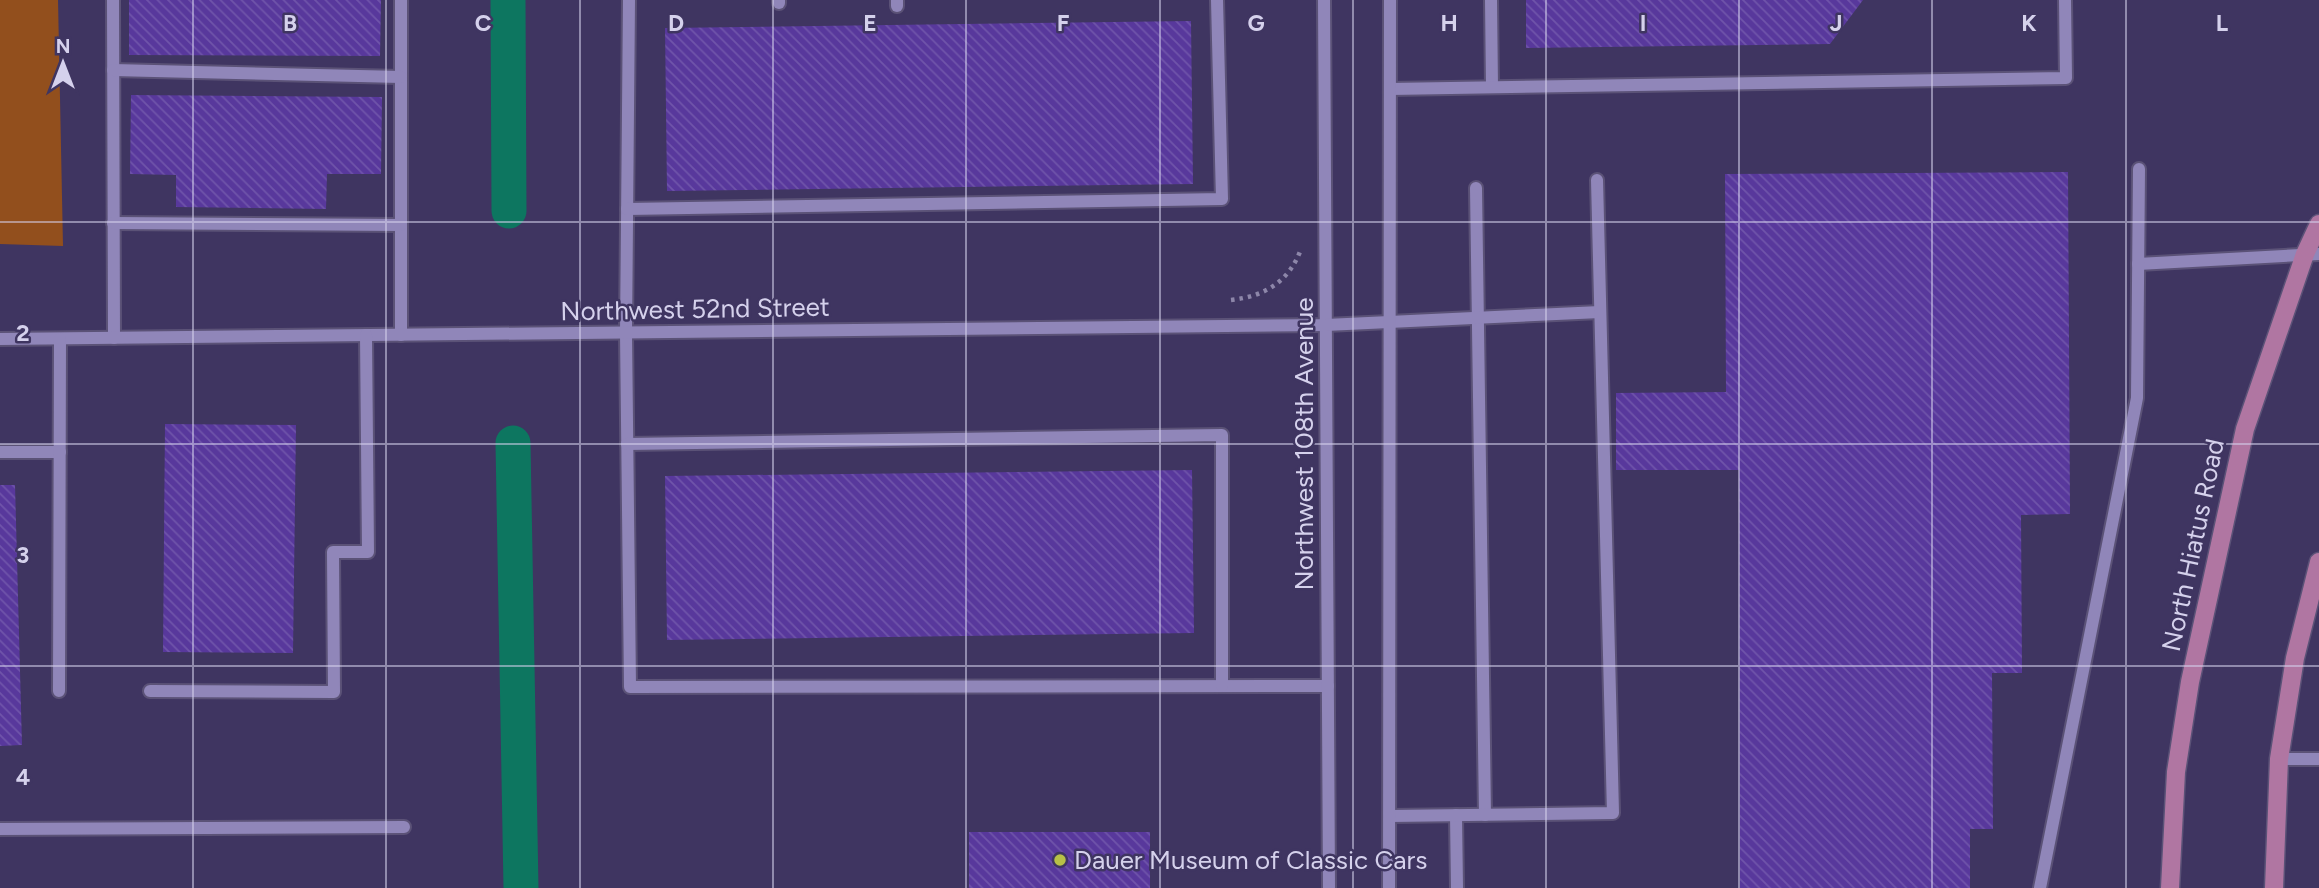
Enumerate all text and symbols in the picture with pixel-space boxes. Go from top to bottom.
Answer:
text: B [283,9,297,37]
text: C [475,9,492,37]
text: D [668,9,684,37]
text: E [863,9,877,37]
text: F [1057,9,1070,37]
text: G [1247,9,1265,37]
text: H [1440,9,1458,37]
text: I [1640,9,1646,37]
text: J [1830,9,1842,37]
text: K [2021,9,2037,37]
text: L [2216,9,2228,37]
north arrow [28,28,98,98]
text: N [56,35,70,58]
street label: Northwest 52nd Street [560,291,830,327]
street label: Northwest 108th Avenue [1288,298,1320,590]
text: 2 [16,319,30,347]
street label: North Hiatus Road [2155,436,2231,654]
text: 3 [17,541,29,569]
text: 4 [16,763,30,791]
place label: Dauer Museum of Classic Cars [1074,844,1427,876]
marker: Dauer Museum of Classic Cars [1052,852,1068,868]

